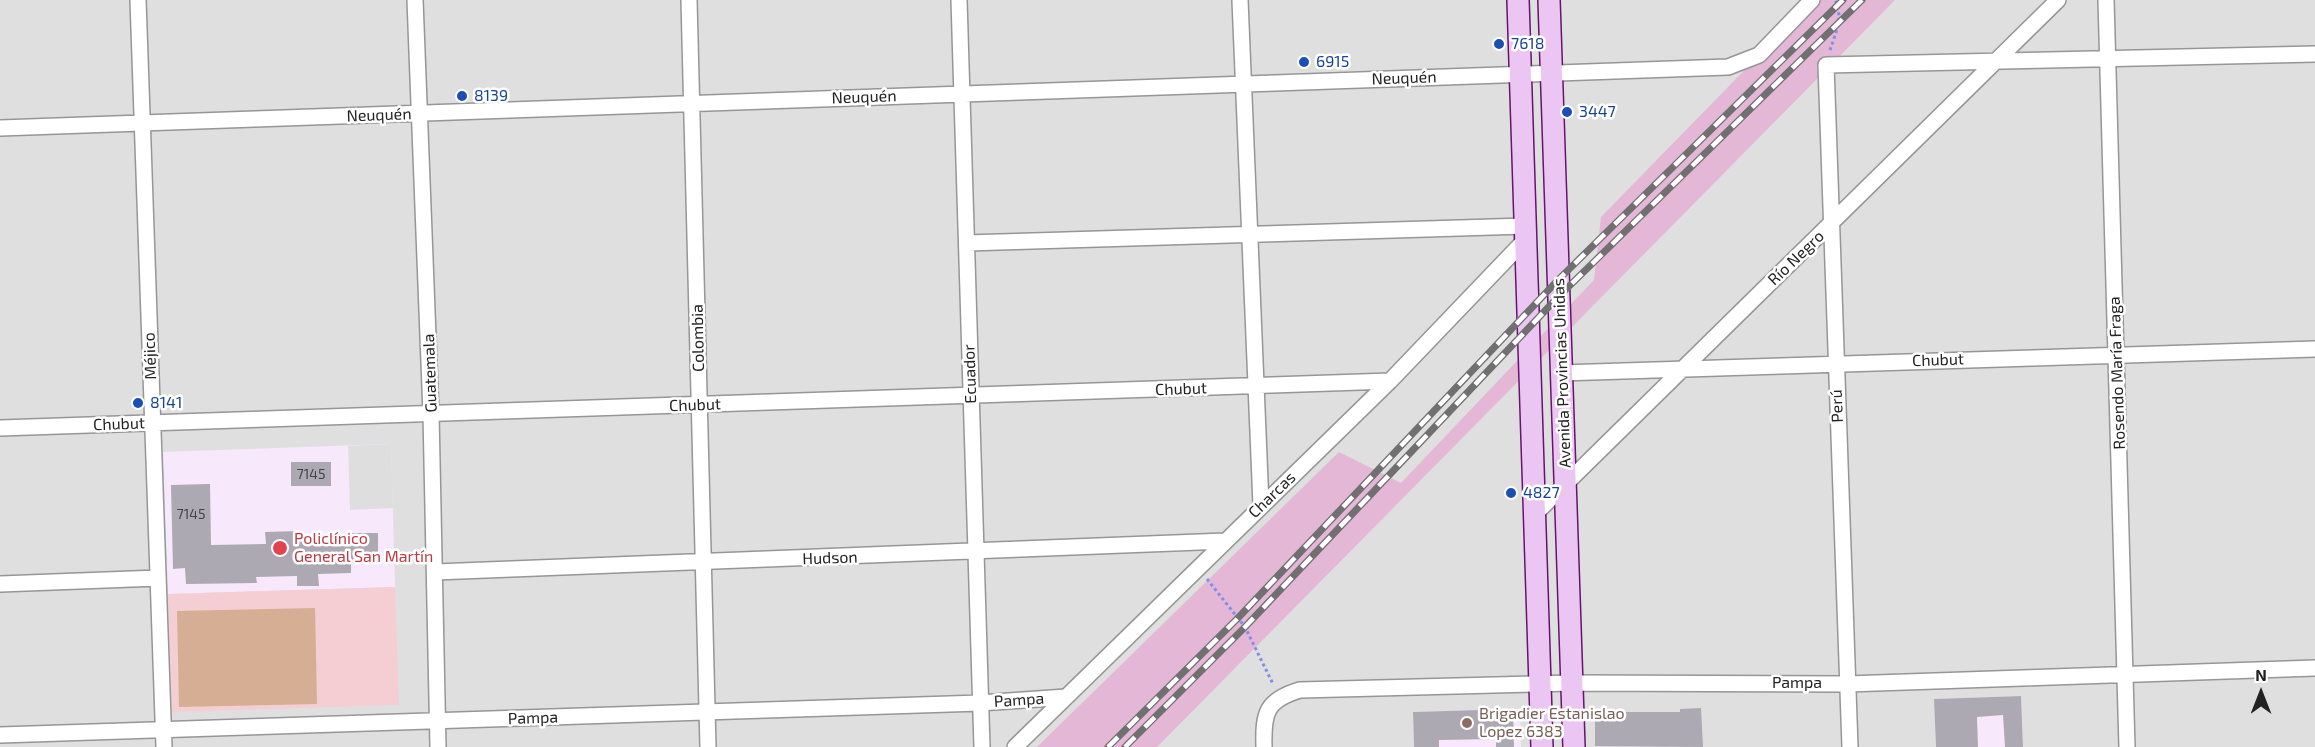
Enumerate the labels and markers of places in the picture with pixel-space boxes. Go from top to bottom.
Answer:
place label: 7618 [1511,34,1544,54]
marker: 7618 [1492,37,1506,51]
place label: 6915 [1316,52,1349,72]
marker: 6915 [1297,55,1311,69]
place label: 8139 [474,86,508,106]
marker: 8139 [455,89,469,103]
place label: 3447 [1579,102,1616,122]
marker: 3447 [1560,105,1574,119]
place label: 8141 [150,393,182,413]
marker: 8141 [131,396,145,410]
place label: 4827 [1523,483,1560,503]
marker: 4827 [1504,486,1518,500]
place label: Policlínico General San Martín [294,529,433,567]
marker: Policlínico General San Martín [271,539,289,557]
place label: Brigadier Estanislao Lopez 6383 [1479,704,1625,742]
marker: Brigadier Estanislao Lopez 6383 [1460,716,1474,730]

